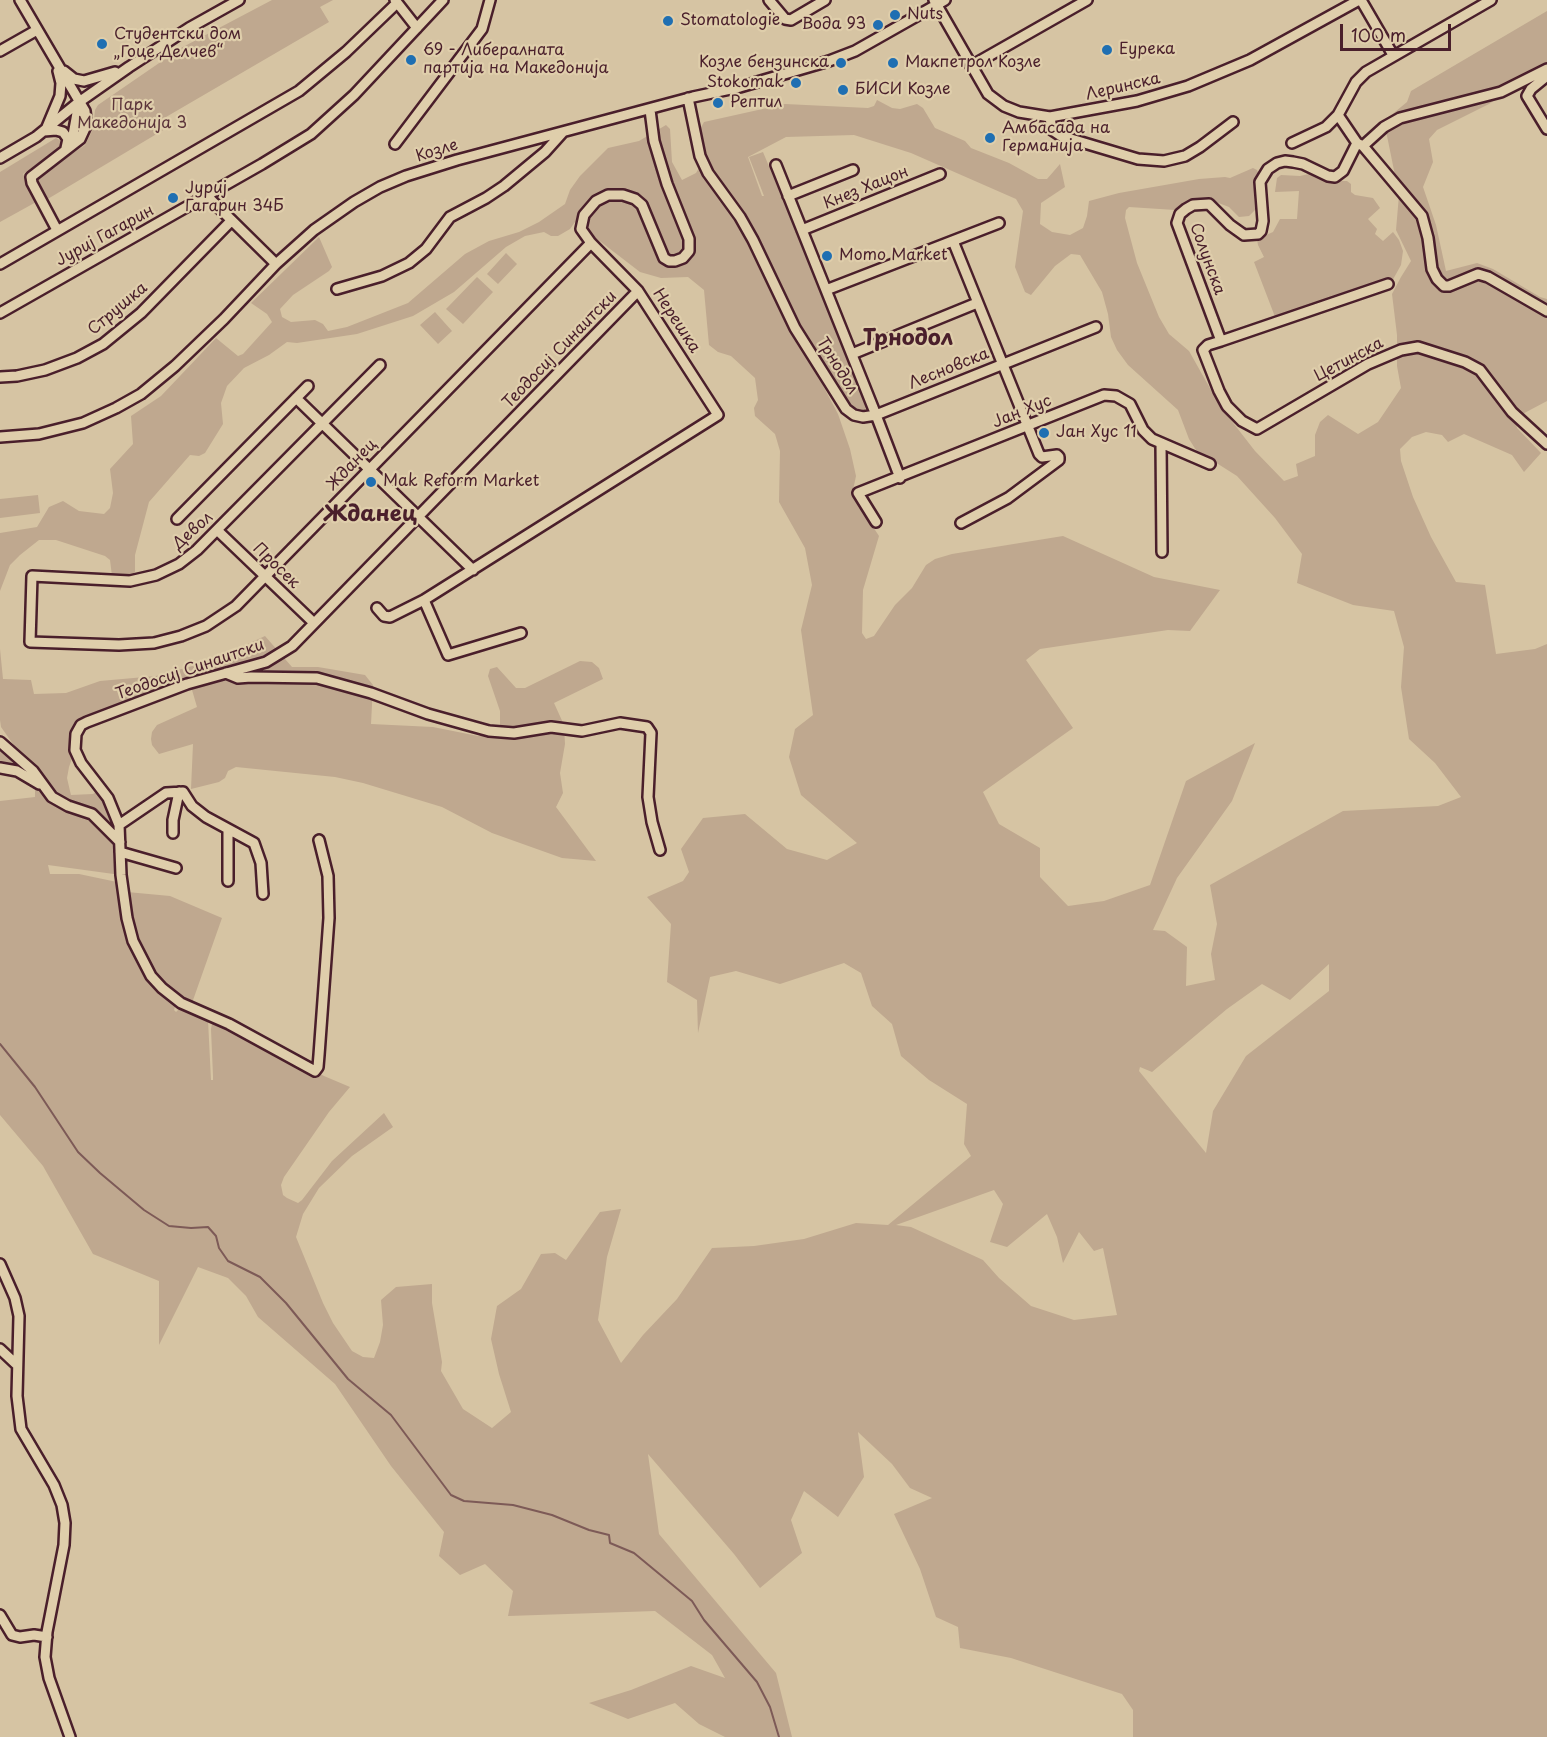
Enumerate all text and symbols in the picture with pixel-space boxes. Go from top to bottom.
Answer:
place label: Nuts [907,5,943,25]
marker: Nuts [888,8,902,22]
place label: Stomatologie [680,11,780,31]
scale bar [1343,12,1454,50]
marker: Stomatologie [661,14,675,28]
place label: Вода 93 [802,15,866,35]
marker: Вода 93 [871,18,885,32]
text: 100 m [1351,21,1406,48]
place label: Студентски дом „Гоце Делчев“ [114,25,241,63]
marker: Студентски дом „Гоце Делчев“ [95,37,109,51]
place label: Еурека [1119,40,1175,60]
place label: 69 - Либералната партија на Македонија [423,41,609,79]
marker: Еурека [1100,43,1114,57]
marker: 69 - Либералната партија на Македонија [404,53,418,67]
place label: Козле бензинска [699,53,829,73]
place label: Макпетрол Козле [905,53,1041,73]
marker: Козле бензинска [834,56,848,70]
marker: Макпетрол Козле [886,56,900,70]
street label: Леринска [1084,69,1162,105]
place label: Stokomak [707,73,784,93]
marker: Stokomak [789,76,803,90]
place label: БИСИ Козле [855,80,951,100]
marker: БИСИ Козле [836,83,850,97]
place label: Рептил [730,93,782,113]
park label: Парк Македонија 3 [77,96,187,134]
marker: Рептил [711,96,725,110]
place label: Амбасада на Германија [1002,119,1110,157]
marker: Амбасада на Германија [983,131,997,145]
street label: Козле [414,136,460,166]
street label: Кнез Хацон [821,162,911,214]
place label: Јуриј Гагарин 34Б [185,179,284,217]
marker: Јуриј Гагарин 34Б [166,191,180,205]
street label: Јуриј Гагарин [53,201,157,271]
street label: Солунска [1185,220,1229,298]
place label: Momo Market [839,246,948,266]
marker: Momo Market [820,249,834,263]
street label: Струшка [84,279,152,339]
street label: Нерешка [648,285,704,357]
street label: Теодосиј Синаитски [499,287,621,413]
district label: Трнодол [863,326,953,352]
street label: Трнодол [812,334,862,398]
street label: Цетинска [1311,334,1387,386]
street label: Лесновска [906,344,992,394]
street label: Јан Хус [990,391,1054,433]
place label: Јан Хус 11 [1056,423,1137,443]
marker: Јан Хус 11 [1037,426,1051,440]
street label: Жданец [323,435,381,495]
place label: Mak Reform Market [383,472,539,492]
marker: Mak Reform Market [364,475,378,489]
district label: Жданец [323,502,417,528]
street label: Девол [169,508,217,554]
street label: Просек [249,539,303,593]
street label: Теодосиј Синаитски [113,636,267,704]

